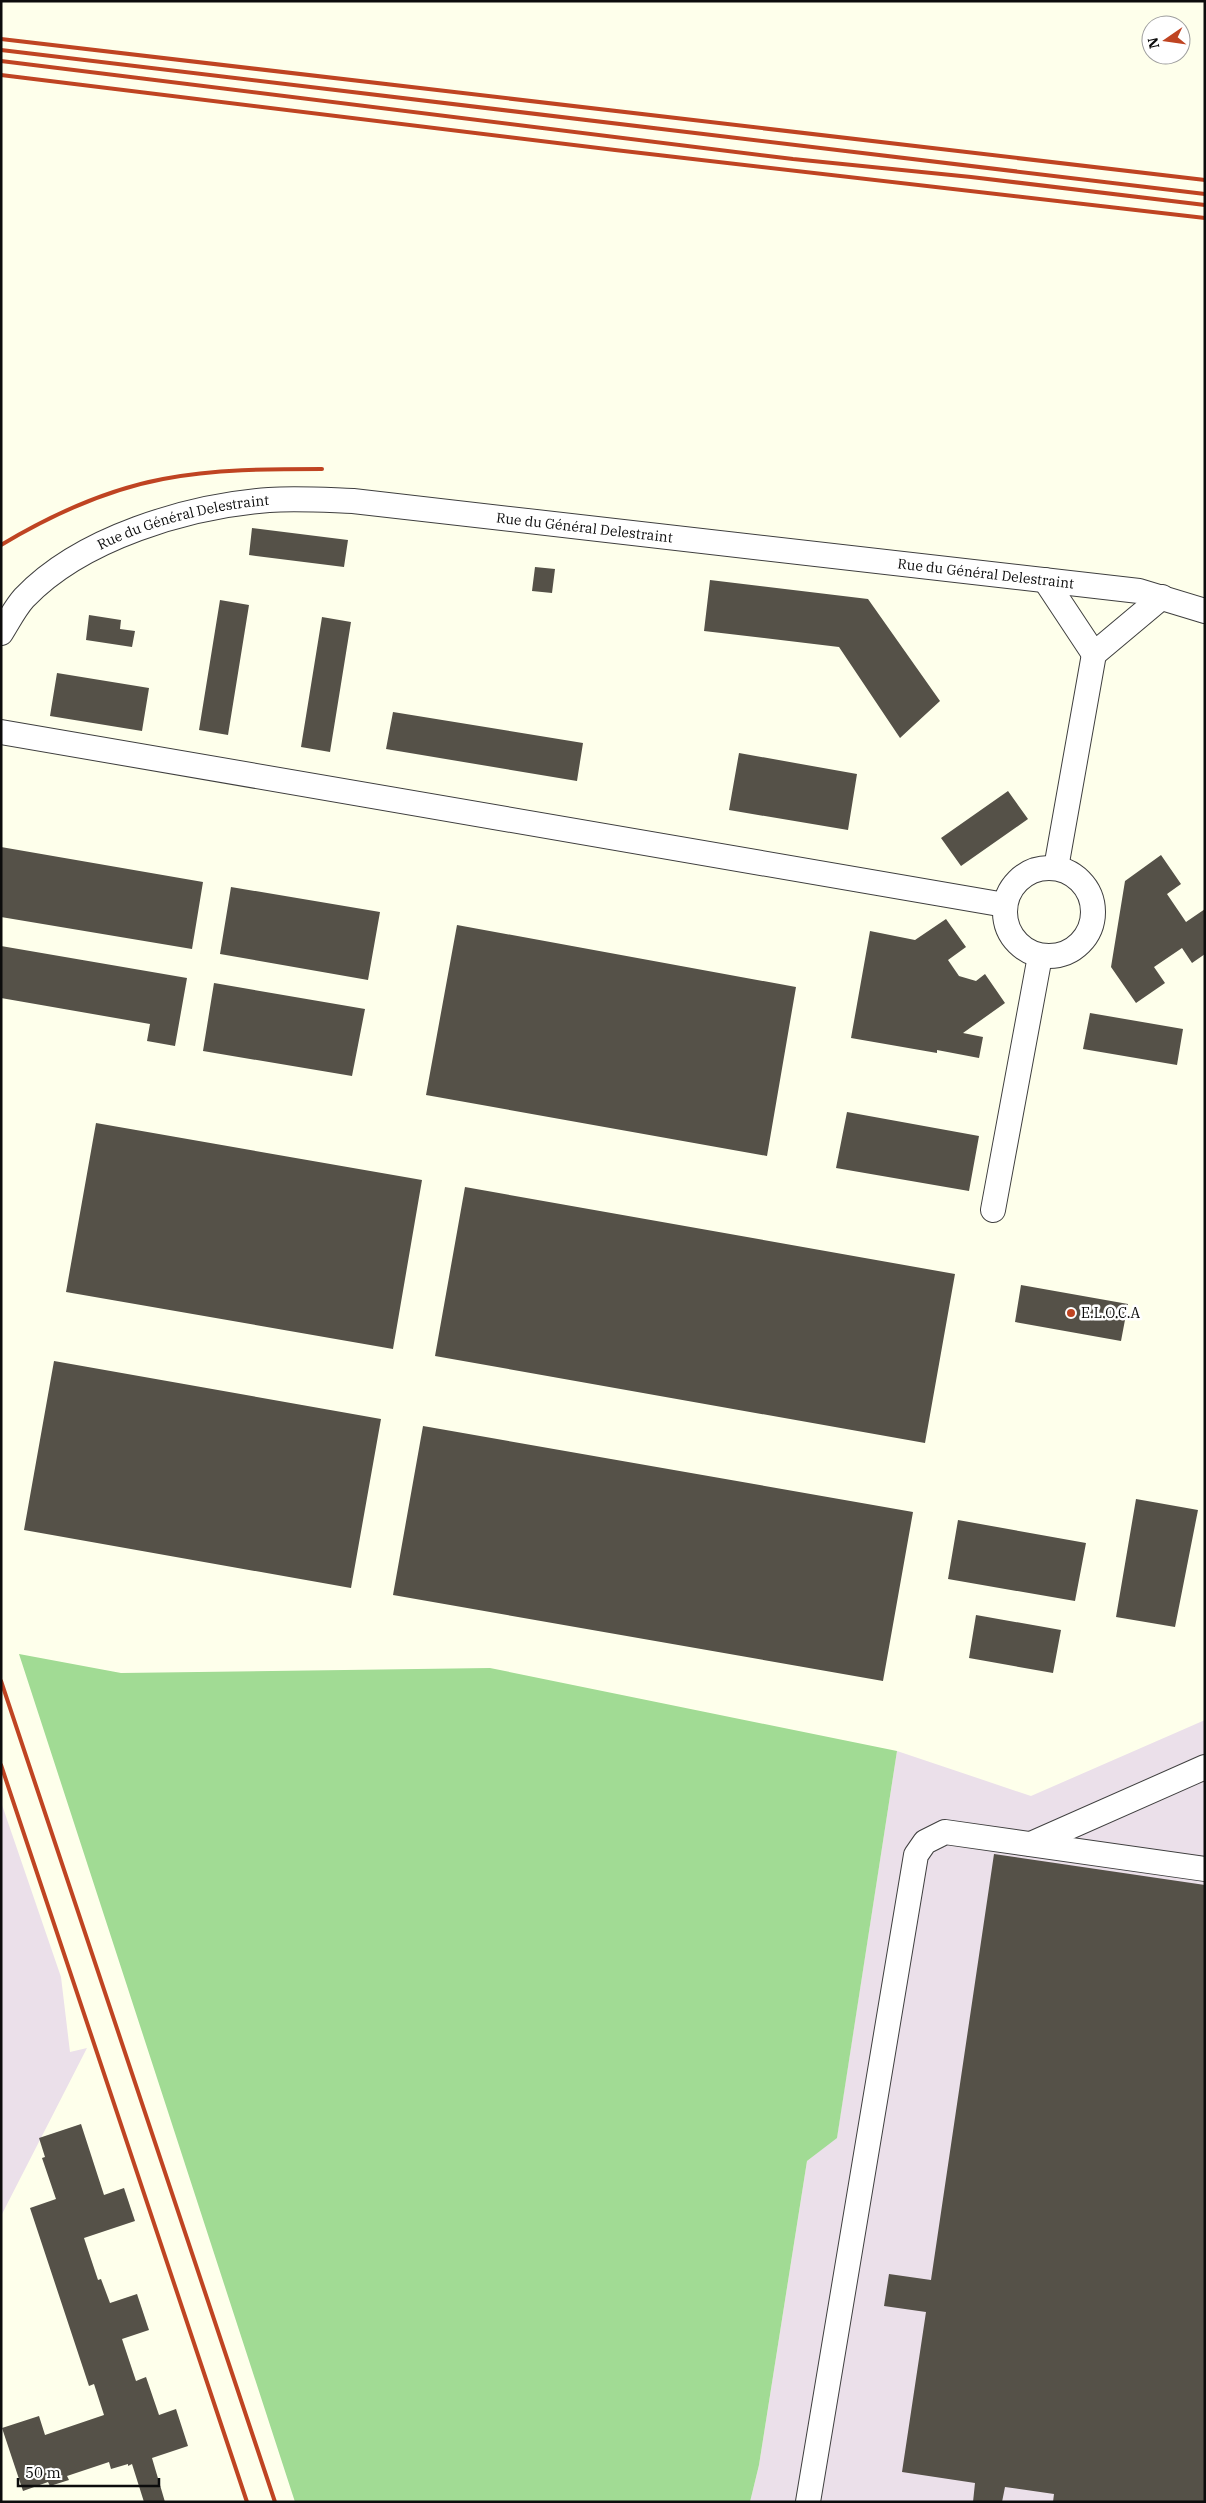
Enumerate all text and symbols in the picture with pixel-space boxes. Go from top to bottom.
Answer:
north arrow [1141,15,1191,65]
text: N [1143,36,1163,50]
street label: Rue du Général Delestraint [94,491,270,554]
street label: Rue du Général Delestraint [495,508,674,547]
street label: Rue du Général Delestraint [897,554,1075,593]
place label: E.L.O.C.A [1081,1304,1141,1322]
marker: E.L.O.C.A [1065,1307,1077,1319]
scale bar [18,2456,159,2488]
text: 50 m [25,2463,61,2482]

